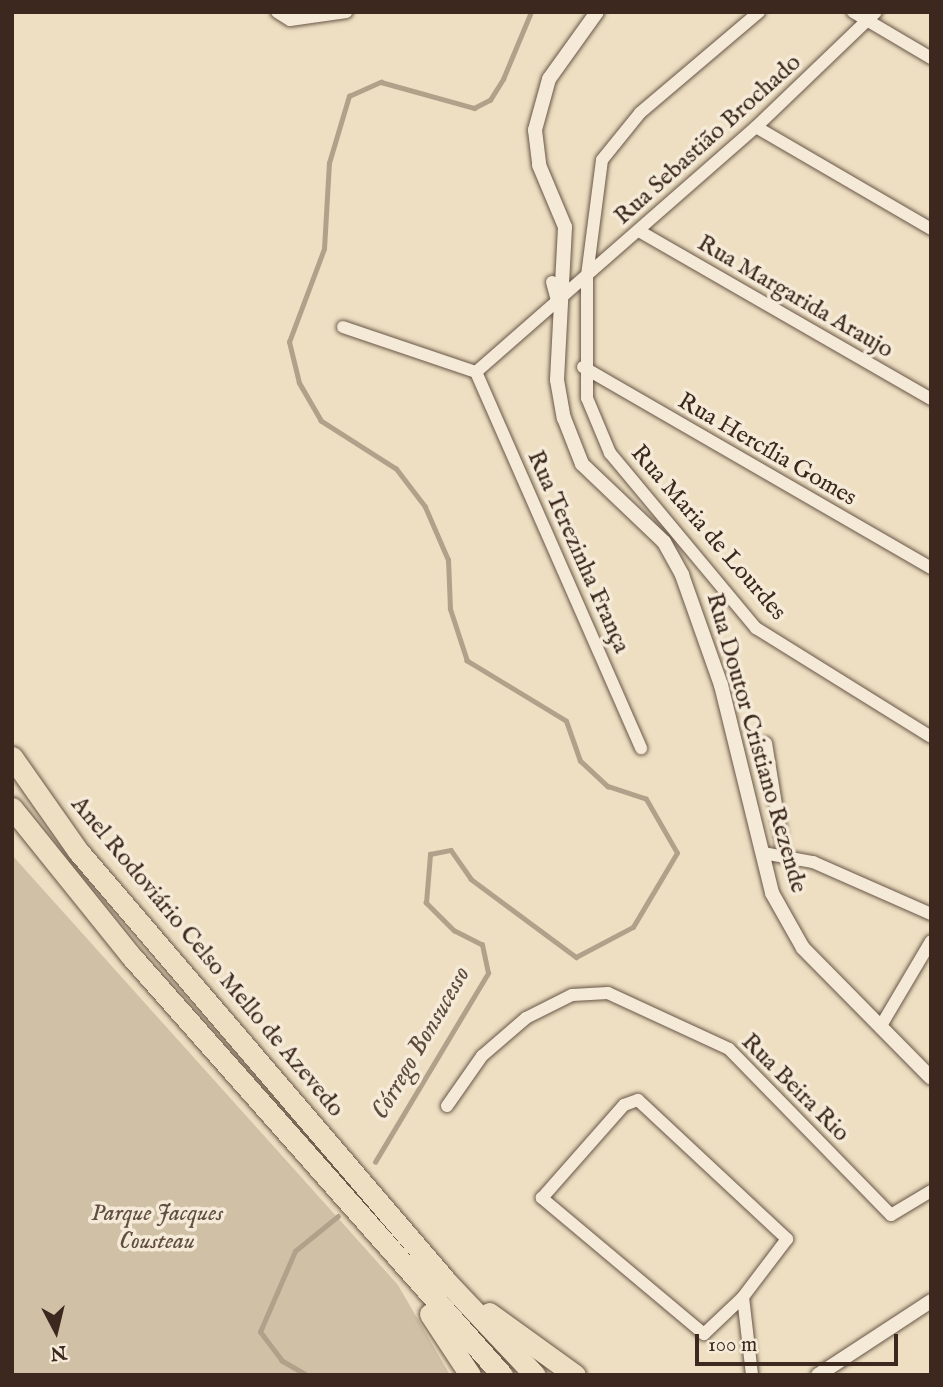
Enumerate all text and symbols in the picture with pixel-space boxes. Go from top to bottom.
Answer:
street label: Rua Sebastião Brochado [609,49,807,231]
street label: Rua Margarida Araujo [692,229,898,365]
street label: Rua Hercília Gomes [673,387,861,513]
street label: Rua Maria de Lourdes [624,440,792,626]
street label: Rua Terezinha França [520,446,636,658]
street label: Rua Doutor Cristiano Rezende [699,590,813,896]
street label: Anel Rodoviário Celso Mello de Azevedo [64,791,350,1123]
water label: Córrego Bonsucesso [365,961,477,1125]
street label: Rua Beira Rio [735,1028,855,1148]
park label: Parque Jacques Cousteau [91,1200,223,1256]
north arrow [21,1296,91,1366]
scale bar [698,1320,901,1364]
text: 100 m [708,1332,757,1359]
text: N [49,1339,68,1365]

